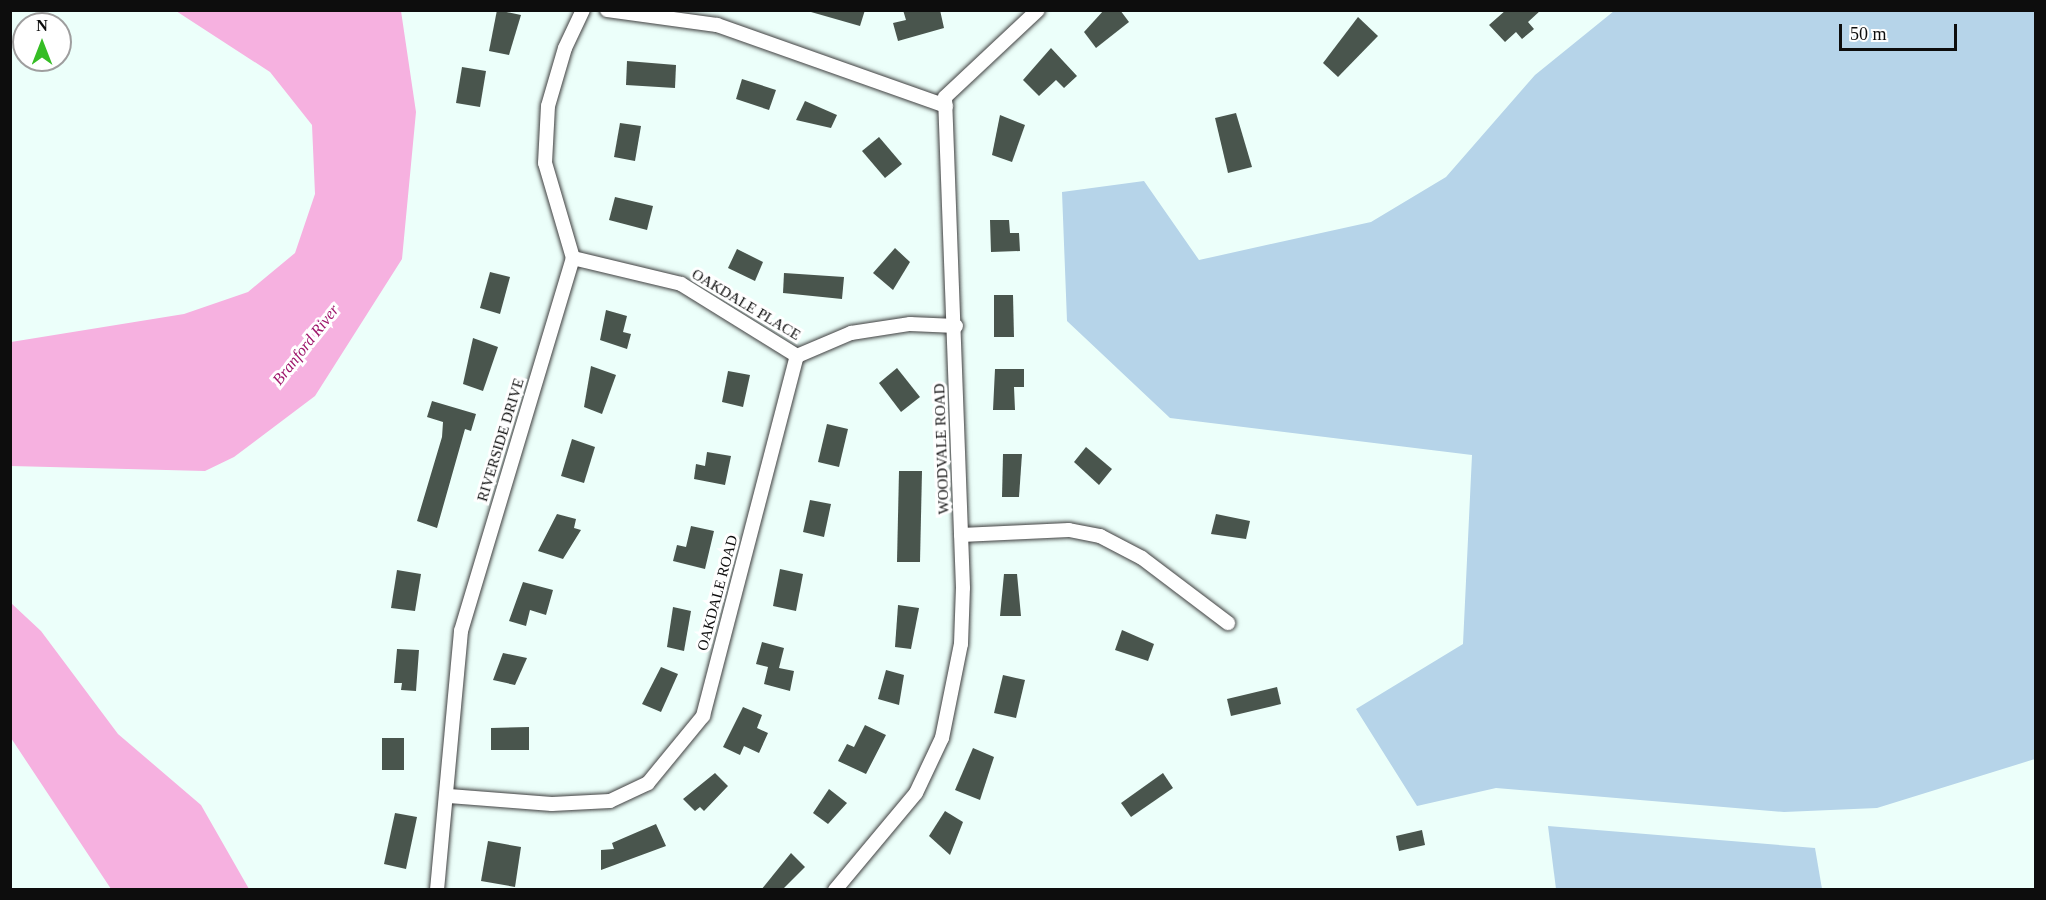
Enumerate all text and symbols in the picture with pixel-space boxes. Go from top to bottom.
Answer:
north arrow [12,12,72,72]
scale bar [1842,12,1960,50]
text: N [36,17,48,34]
text: 50 m [1850,24,1887,44]
street label: OAKDALE PLACE [688,265,804,345]
water label: Branford River [269,301,343,389]
street label: RIVERSIDE DRIVE [474,376,528,504]
street label: WOODVALE ROAD [931,383,953,515]
street label: OAKDALE ROAD [694,533,742,653]

